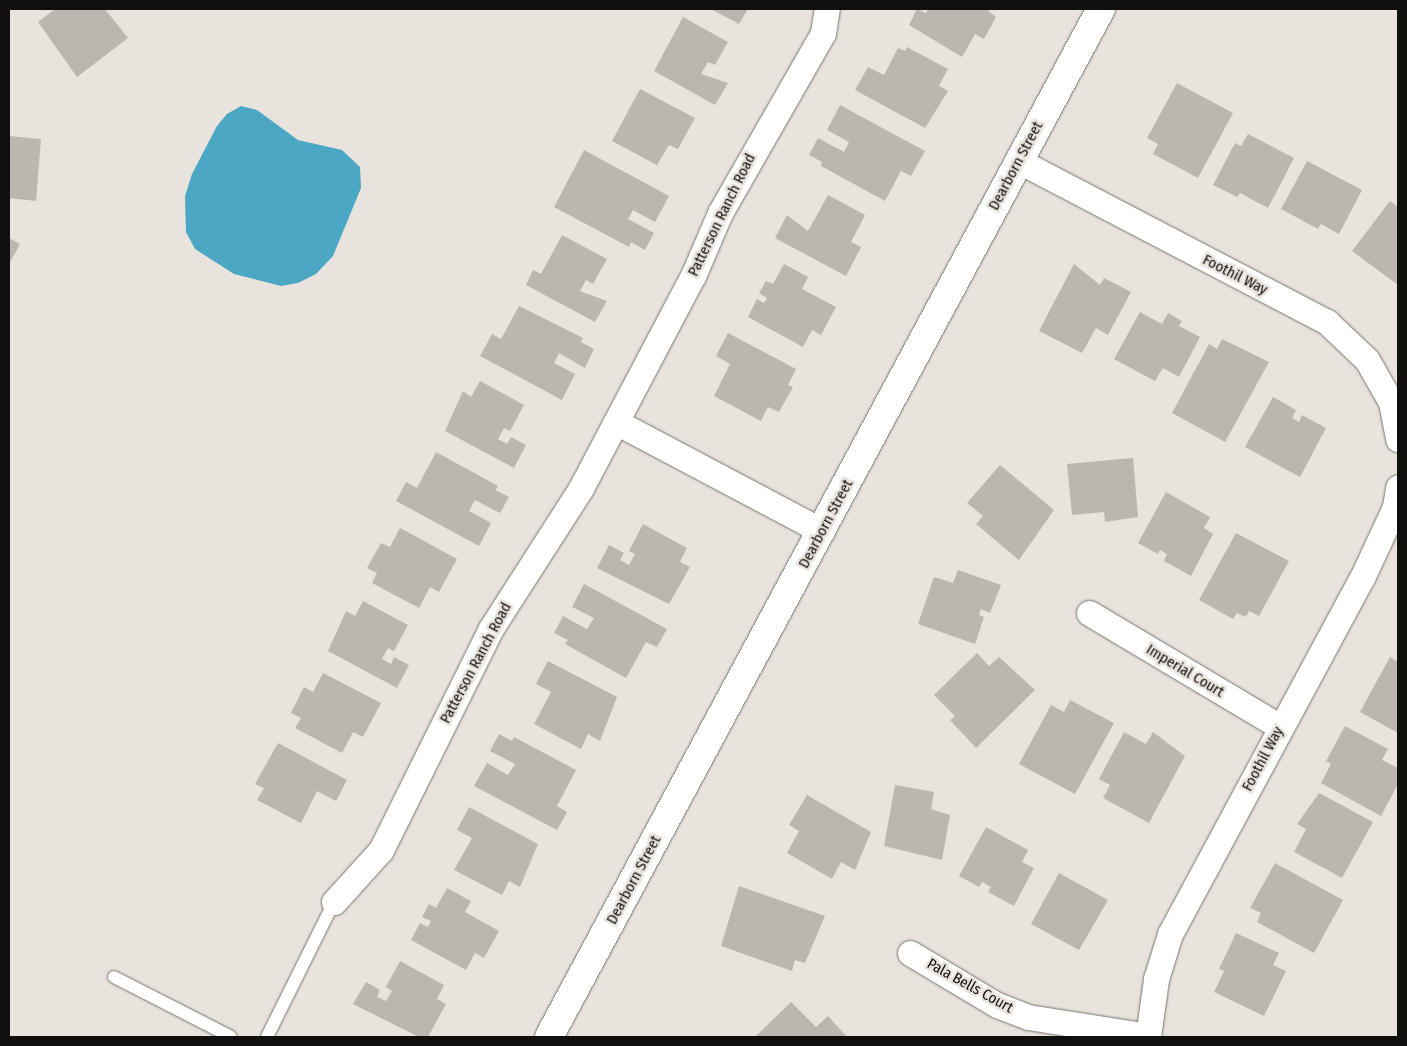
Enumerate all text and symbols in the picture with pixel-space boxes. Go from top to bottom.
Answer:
street label: Dearborn Street [985,119,1047,213]
street label: Patterson Ranch Road [684,151,760,279]
street label: Foothil Way [1200,251,1270,299]
street label: Dearborn Street [795,477,857,571]
street label: Patterson Ranch Road [437,599,515,727]
street label: Imperial Court [1143,641,1227,701]
street label: Foothil Way [1239,724,1287,794]
street label: Dearborn Street [603,833,665,927]
street label: Pala Bells Court [924,955,1016,1017]

